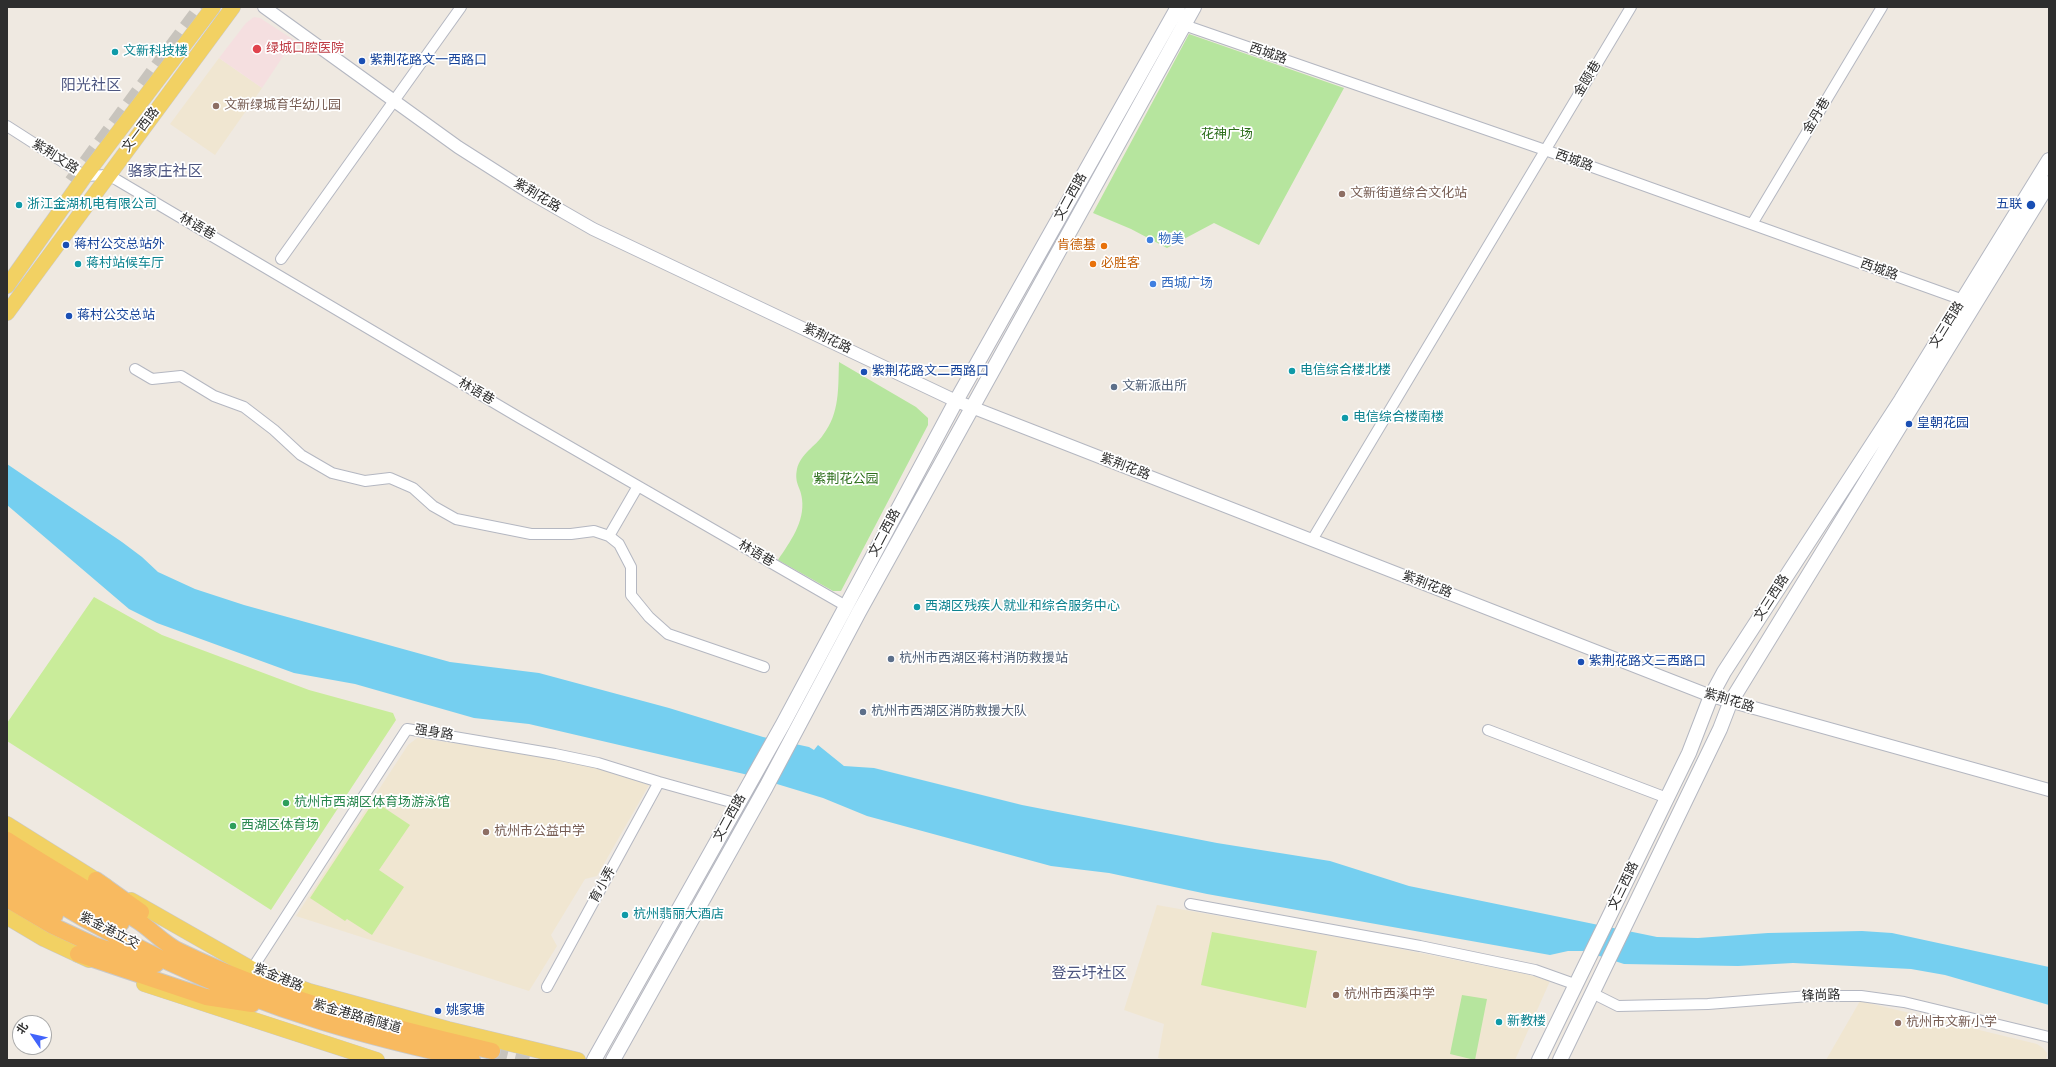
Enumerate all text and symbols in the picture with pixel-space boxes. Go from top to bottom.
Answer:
street label: 西城路 [1247,40,1289,68]
place label: 绿城口腔医院 [266,41,344,57]
marker: 绿城口腔医院 [251,43,263,55]
place label: 文新科技楼 [123,44,188,60]
marker: 文新科技楼 [110,47,120,57]
place label: 紫荆花路文一西路口 [370,53,487,69]
marker: 紫荆花路文一西路口 [357,56,367,66]
street label: 金颐巷 [1571,58,1605,100]
district label: 阳光社区 [61,77,121,95]
street label: 金丹巷 [1800,95,1834,137]
place label: 文新绿城育华幼儿园 [224,98,341,114]
marker: 文新绿城育华幼儿园 [211,101,221,111]
street label: 文一西路 [119,105,163,155]
park label: 花神广场 [1201,127,1253,143]
street label: 紫荆文路 [29,137,81,177]
street label: 西城路 [1553,147,1595,175]
district label: 骆家庄社区 [128,163,202,181]
street label: 文二西路 [1052,170,1090,224]
street label: 紫荆花路 [511,176,563,216]
place label: 文新街道综合文化站 [1350,186,1467,202]
marker: 文新街道综合文化站 [1337,189,1347,199]
place label: 浙江金湖机电有限公司 [27,197,157,213]
place label: 五联 [1996,197,2022,213]
marker: 五联 [2025,199,2037,211]
marker: 浙江金湖机电有限公司 [14,200,24,210]
street label: 林语巷 [176,210,218,244]
place label: 物美 [1158,232,1184,248]
marker: 物美 [1145,235,1155,245]
place label: 蒋村公交总站外 [74,237,165,253]
place label: 肯德基 [1057,238,1096,254]
marker: 蒋村公交总站外 [61,240,71,250]
marker: 肯德基 [1099,241,1109,251]
place label: 蒋村站候车厅 [86,256,164,272]
place label: 必胜客 [1101,256,1140,272]
street label: 西城路 [1858,256,1900,284]
marker: 蒋村站候车厅 [73,259,83,269]
marker: 必胜客 [1088,259,1098,269]
place label: 西城广场 [1161,276,1213,292]
marker: 西城广场 [1148,279,1158,289]
street label: 文三西路 [1927,299,1967,351]
place label: 蒋村公交总站 [77,308,155,324]
marker: 蒋村公交总站 [64,311,74,321]
street label: 紫荆花路 [800,321,854,357]
place label: 电信综合楼北楼 [1300,363,1391,379]
place label: 紫荆花路文二西路口 [872,364,989,380]
marker: 电信综合楼北楼 [1287,366,1297,376]
marker: 紫荆花路文二西路口 [859,367,869,377]
street label: 林语巷 [455,375,497,409]
place label: 文新派出所 [1122,379,1187,395]
marker: 文新派出所 [1109,382,1119,392]
place label: 电信综合楼南楼 [1353,410,1444,426]
marker: 电信综合楼南楼 [1340,413,1350,423]
place label: 皇朝花园 [1917,416,1969,432]
marker: 皇朝花园 [1904,419,1914,429]
street label: 紫荆花路 [1098,450,1152,484]
park label: 紫荆花公园 [814,472,878,488]
street label: 文二西路 [866,506,904,560]
street label: 林语巷 [735,537,777,571]
street label: 紫荆花路 [1400,568,1454,602]
street label: 文三西路 [1751,572,1793,624]
place label: 西湖区残疾人就业和综合服务中心 [925,599,1120,615]
marker: 西湖区残疾人就业和综合服务中心 [912,602,922,612]
place label: 杭州市西湖区蒋村消防救援站 [899,651,1068,667]
marker: 杭州市西湖区蒋村消防救援站 [886,654,896,664]
place label: 紫荆花路文三西路口 [1589,654,1706,670]
marker: 紫荆花路文三西路口 [1576,657,1586,667]
street label: 紫荆花路 [1702,686,1756,716]
place label: 杭州市西湖区消防救援大队 [871,704,1027,720]
marker: 杭州市西湖区消防救援大队 [858,707,868,717]
street label: 强身路 [414,722,454,744]
street label: 文二西路 [711,791,749,845]
place label: 杭州市西湖区体育场游泳馆 [294,795,450,811]
marker: 杭州市西湖区体育场游泳馆 [281,798,291,808]
place label: 西湖区体育场 [241,818,319,834]
marker: 西湖区体育场 [228,821,238,831]
place label: 杭州市公益中学 [494,824,585,840]
marker: 杭州市公益中学 [481,827,491,837]
street label: 文三西路 [1606,859,1642,913]
street label: 育小弄 [587,864,619,906]
place label: 杭州翡丽大酒店 [633,907,724,923]
street label: 紫金港立交 [77,909,141,953]
marker: 杭州翡丽大酒店 [620,910,630,920]
street label: 紫金港路 [251,961,305,995]
district label: 登云圩社区 [1052,965,1126,983]
place label: 杭州市西溪中学 [1344,987,1435,1003]
street label: 锋尚路 [1801,988,1841,1004]
marker: 杭州市西溪中学 [1331,990,1341,1000]
street label: 紫金港路南隧道 [311,997,403,1037]
place label: 姚家塘 [446,1003,485,1019]
marker: 姚家塘 [433,1006,443,1016]
place label: 新教楼 [1507,1014,1546,1030]
north arrow [12,1015,52,1055]
place label: 杭州市文新小学 [1906,1015,1997,1031]
marker: 新教楼 [1494,1017,1504,1027]
marker: 杭州市文新小学 [1893,1018,1903,1028]
text: 北 [14,1020,31,1037]

